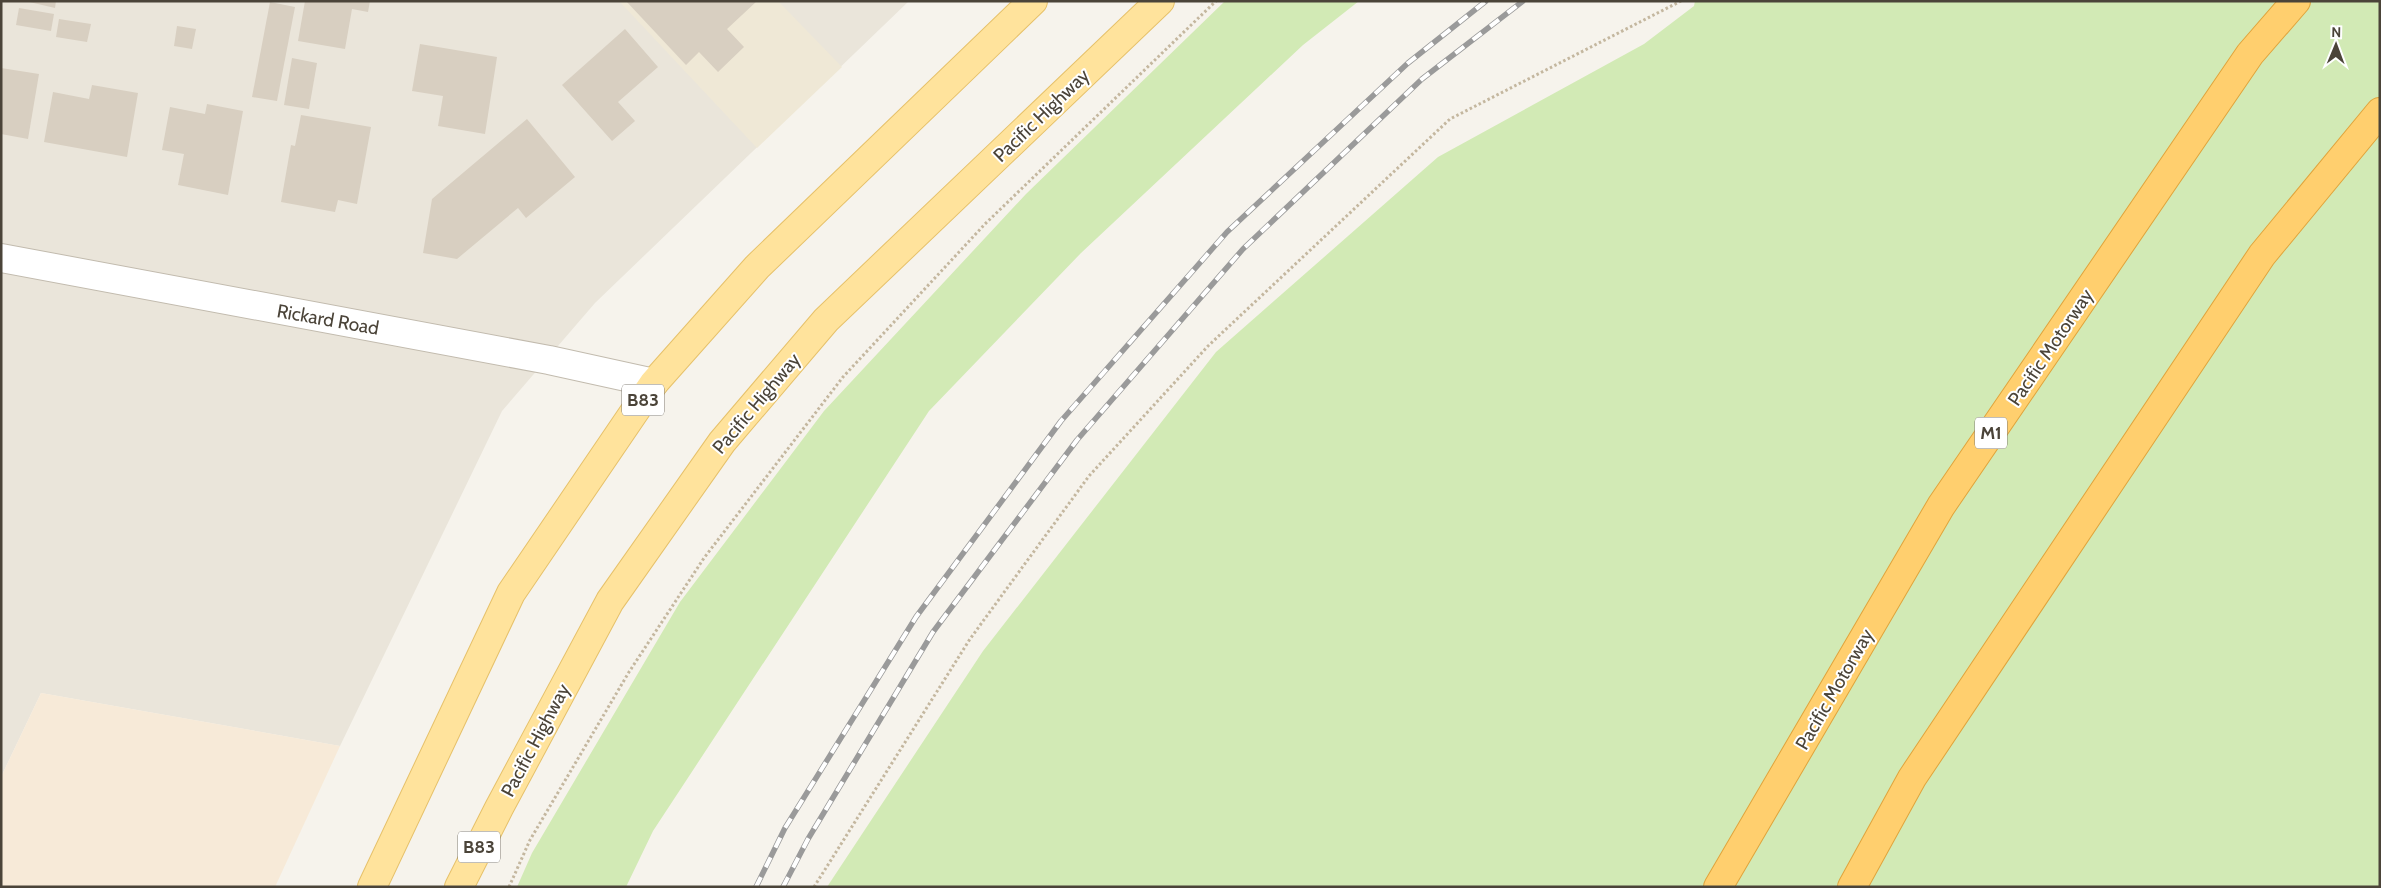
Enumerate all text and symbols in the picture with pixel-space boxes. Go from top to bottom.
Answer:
north arrow [2311,20,2361,70]
text: N [2331,23,2341,41]
street label: Pacific Highway [989,64,1094,167]
street label: Pacific Motorway [2003,284,2098,410]
street label: Rickard Road [275,299,381,340]
street label: Pacific Highway [708,348,805,458]
road number: B83 [622,384,664,416]
road number: M1 [1975,418,2007,448]
street label: Pacific Motorway [1790,624,1879,754]
street label: Pacific Highway [496,680,575,801]
road number: B83 [458,832,500,862]

